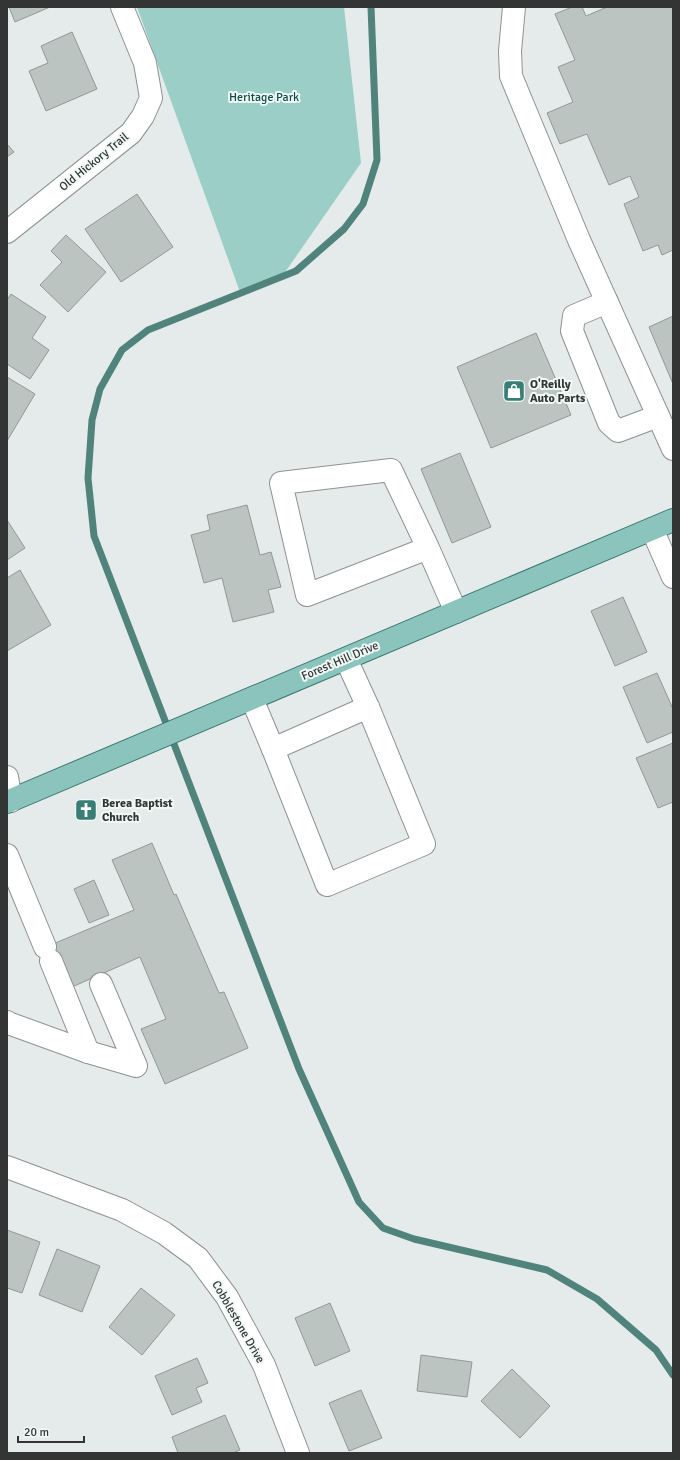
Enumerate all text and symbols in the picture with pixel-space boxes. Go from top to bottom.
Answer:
park label: Heritage Park [229,90,299,105]
street label: Old Hickory Trail [56,129,132,195]
place label: O'Reilly Auto Parts [530,377,586,406]
shop icon: O'Reilly Auto Parts [501,378,527,404]
street label: Forest Hill Drive [299,638,381,684]
place label: Berea Baptist Church [102,796,173,825]
church icon: Berea Baptist Church [73,797,99,823]
street label: Cobblestone Drive [208,1278,268,1366]
scale bar [18,1418,84,1444]
text: 20 m [24,1425,49,1440]

